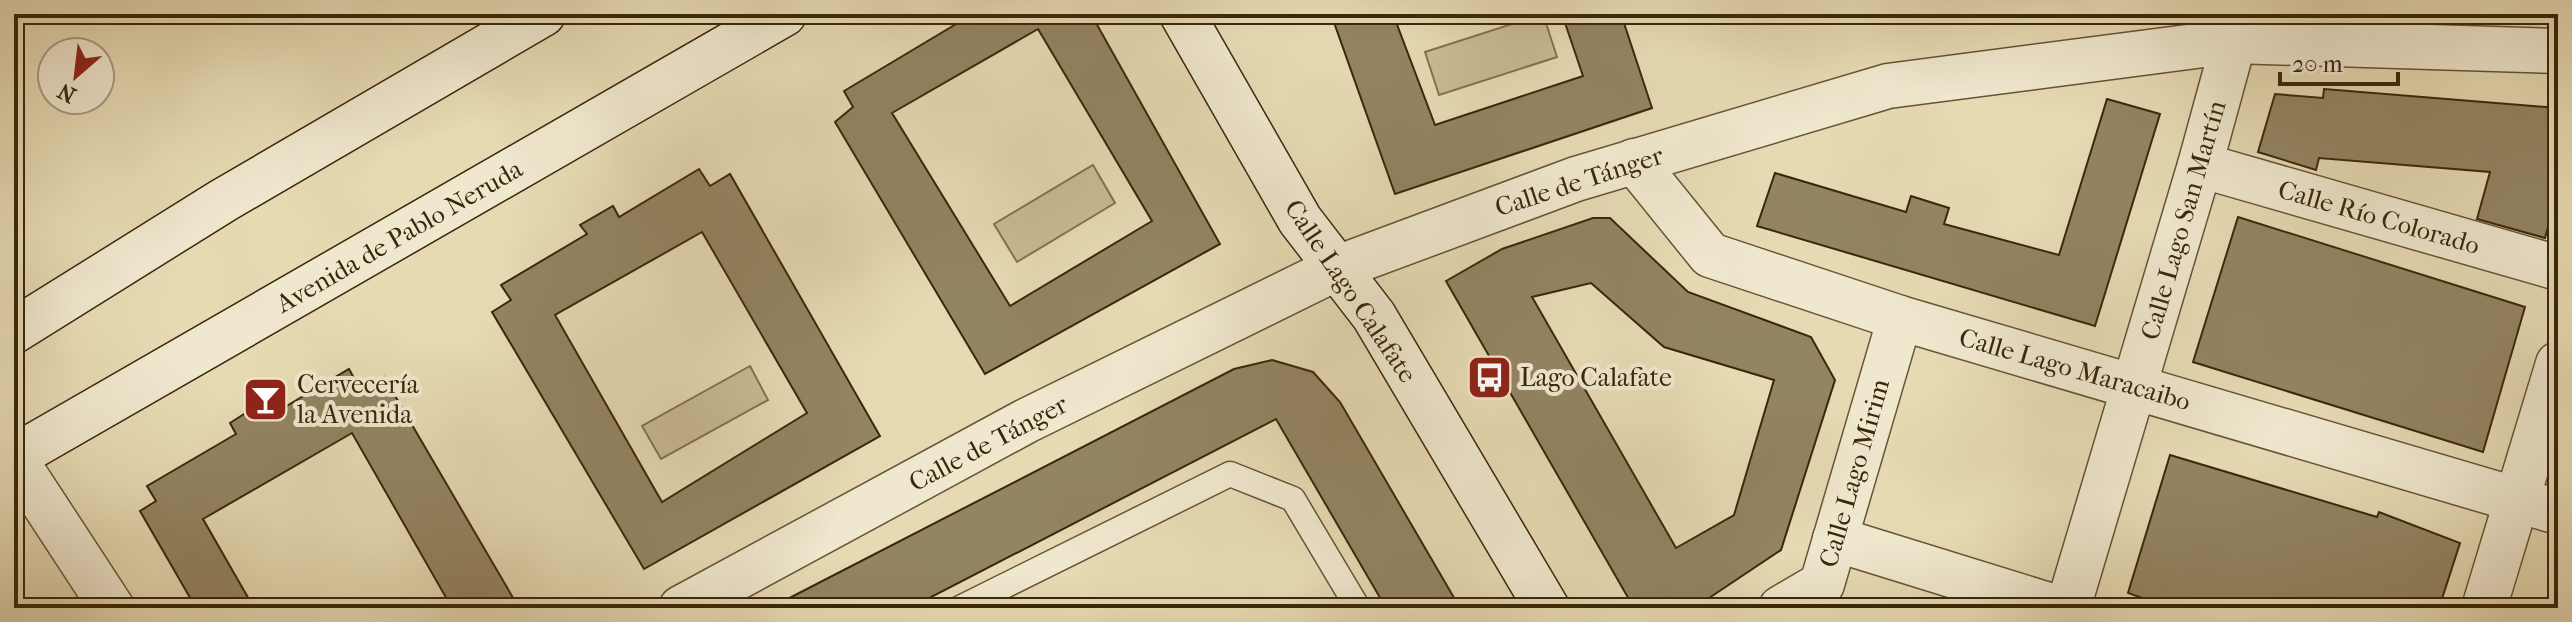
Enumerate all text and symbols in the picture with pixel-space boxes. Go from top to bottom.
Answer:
north arrow [36,36,116,116]
scale bar [2280,36,2398,86]
text: 20 m [2292,50,2343,78]
text: N [53,77,81,108]
street label: Calle Lago San Martín [2134,97,2233,343]
street label: Calle de Tánger [1491,140,1667,223]
street label: Avenida de Pablo Neruda [270,153,529,320]
street label: Calle Río Colorado [2275,174,2483,261]
street label: Calle Lago Calafate [1278,194,1423,389]
street label: Calle Lago Maracaibo [1956,322,2194,417]
bus stop icon: Lago Calafate [1465,353,1513,401]
place label: Lago Calafate [1520,362,1672,393]
place label: Cervecería la Avenida [296,369,420,430]
bar icon: Cervecería la Avenida [242,375,290,423]
street label: Calle Lago Mirim [1813,375,1896,571]
street label: Calle de Tánger [904,389,1073,498]

